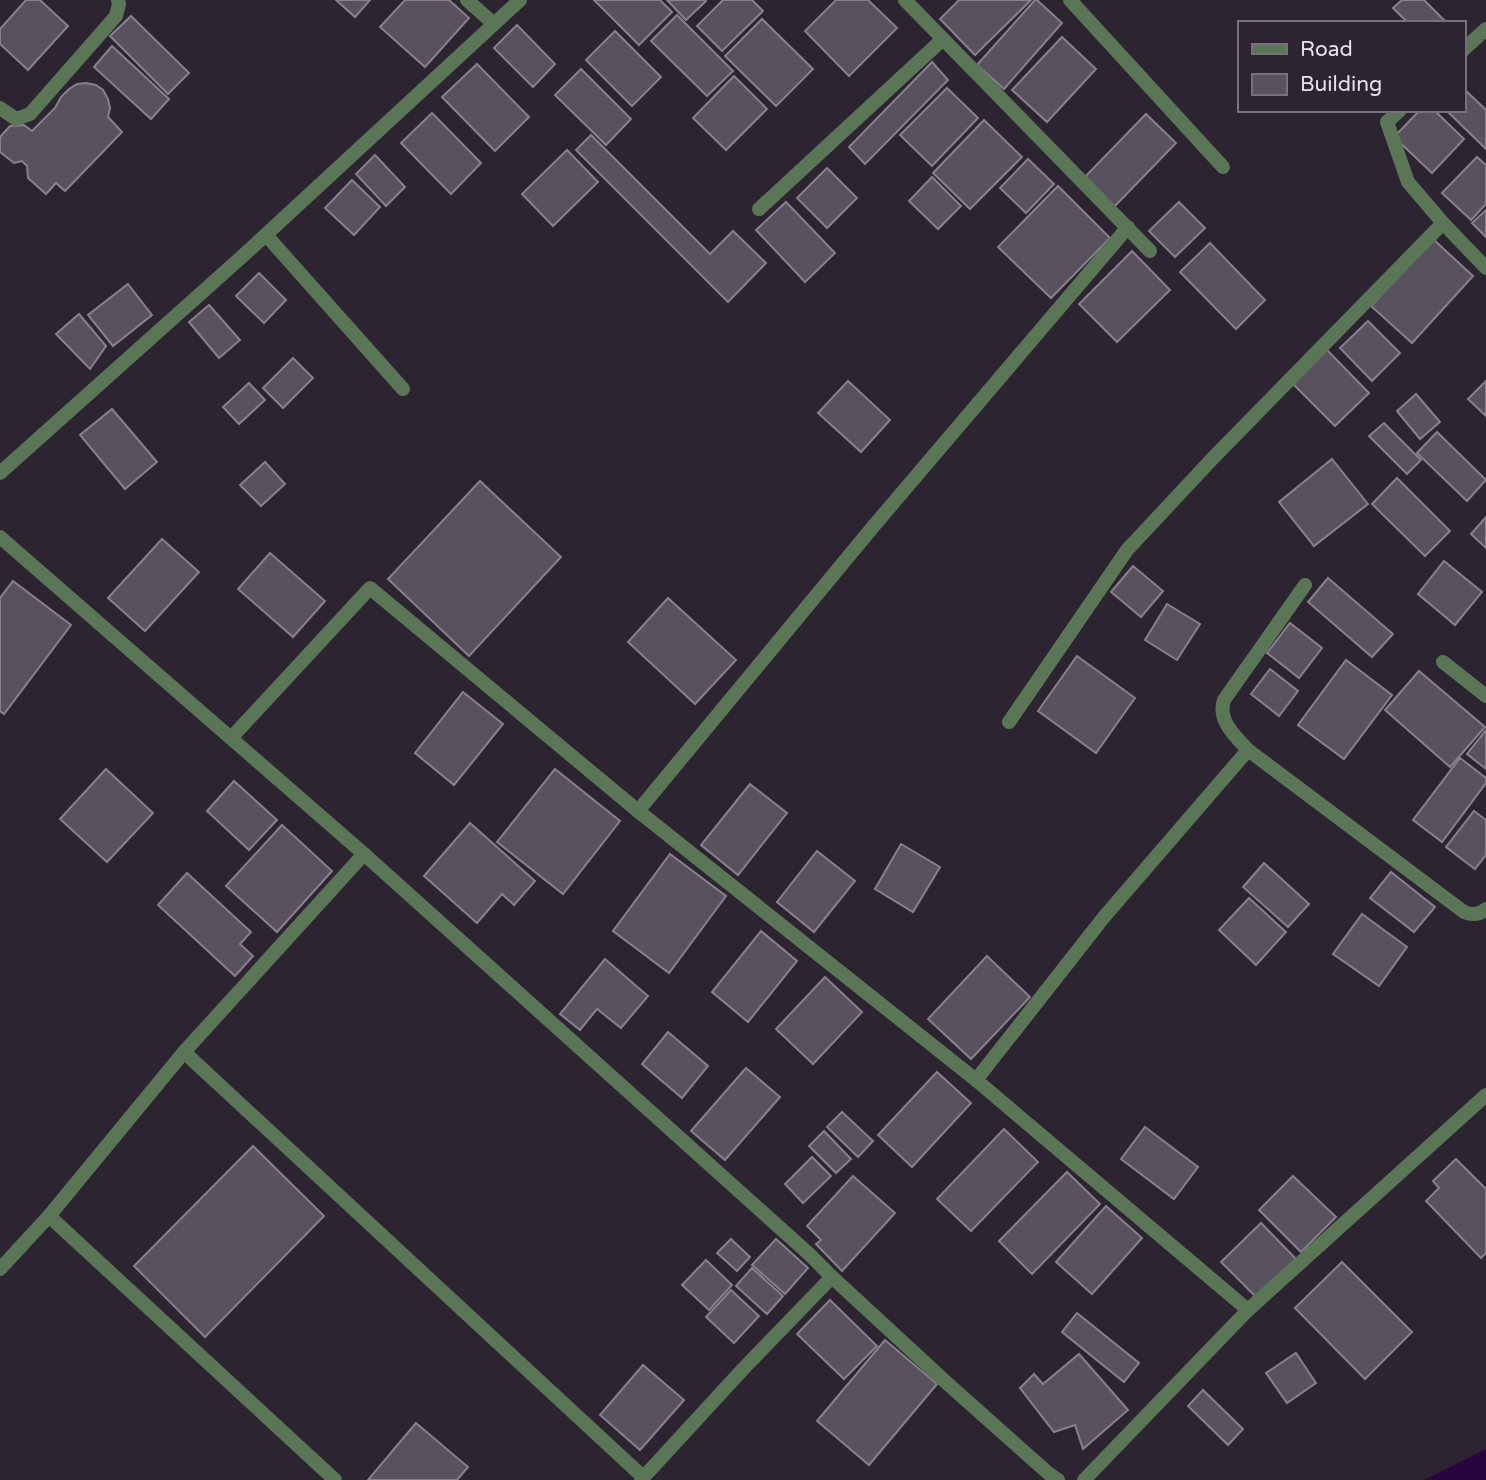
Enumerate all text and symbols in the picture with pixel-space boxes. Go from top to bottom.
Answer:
legend [1238,21,1465,112]
text: Road [1300,37,1353,62]
text: Building [1300,72,1382,97]

